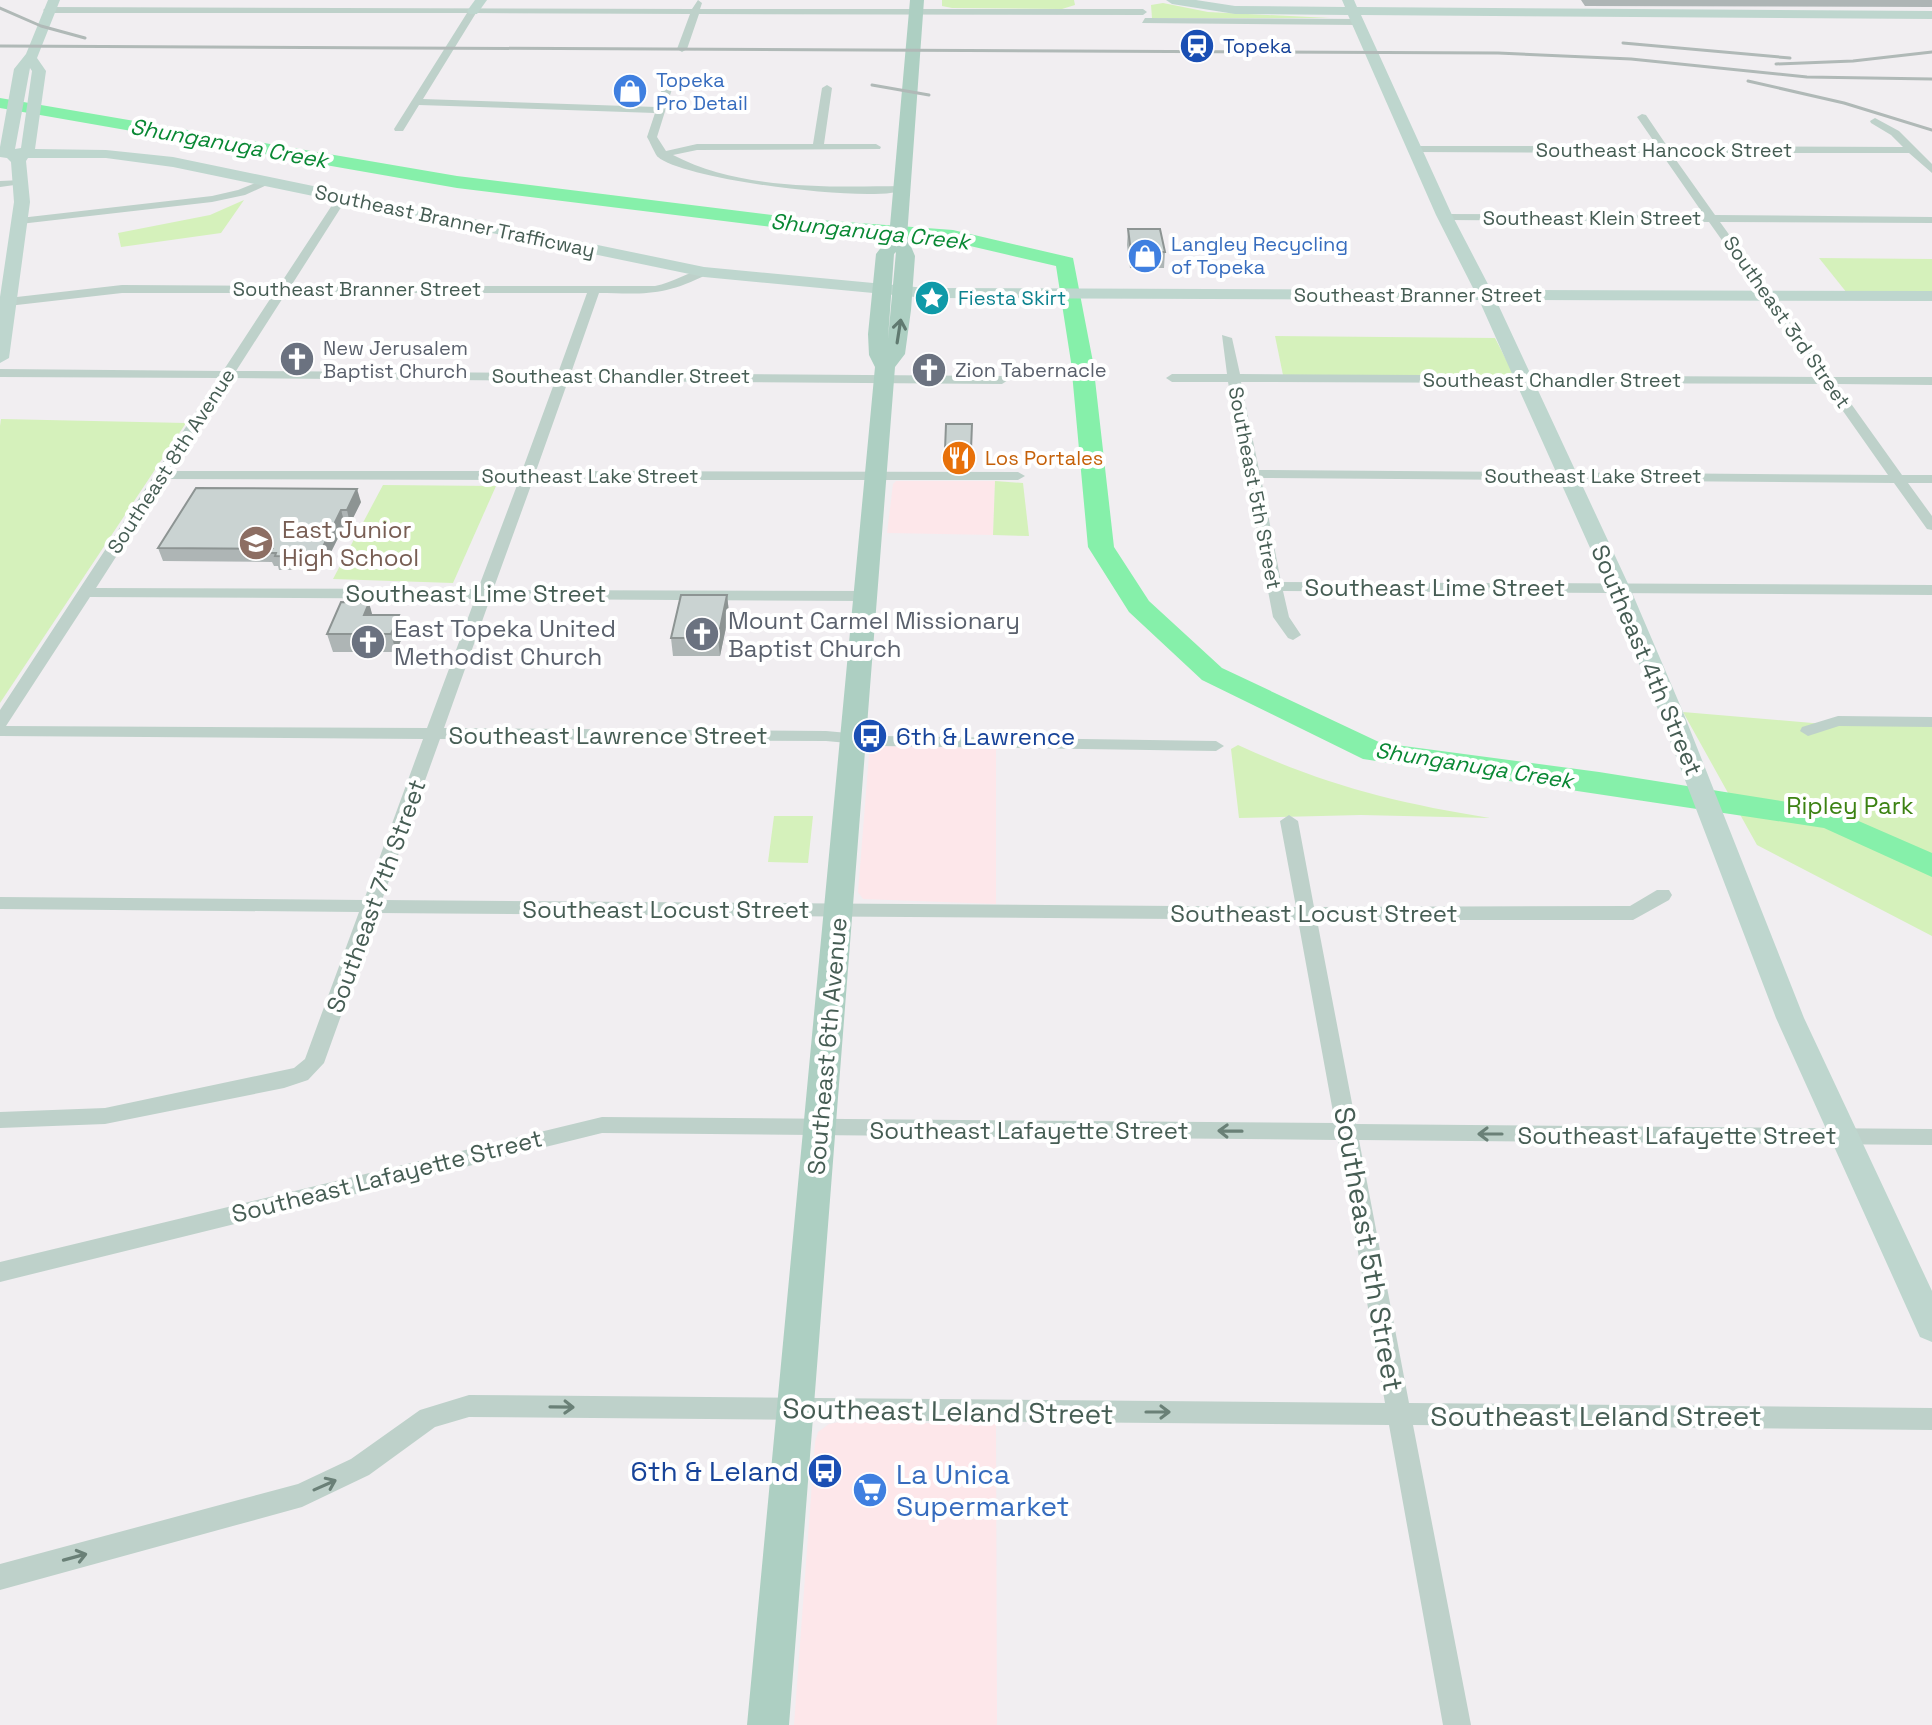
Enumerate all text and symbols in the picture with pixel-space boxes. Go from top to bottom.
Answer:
station icon: Topeka [1178,27,1216,65]
place label: Topeka [1223,33,1292,59]
place label: Topeka Pro Detail [656,67,748,116]
shop icon: Topeka Pro Detail [611,72,649,110]
water label: Shunganuga Creek [128,112,332,174]
street label: Southeast Hancock Street [1536,137,1792,163]
street label: Southeast Branner Trafficway [313,179,597,263]
street label: Southeast Klein Street [1483,205,1701,231]
water label: Shunganuga Creek [769,207,973,256]
place label: Langley Recycling of Topeka [1171,231,1348,280]
street label: Southeast 3rd Street [1718,231,1856,413]
shop icon: Langley Recycling of Topeka [1126,237,1164,275]
street label: Southeast Branner Street [233,276,481,302]
place icon: Fiesta Skirt [913,279,951,317]
street label: Southeast Branner Street [1294,282,1542,308]
place label: Fiesta Skirt [958,285,1066,311]
one-way arrow [892,319,907,344]
place label: New Jerusalem Baptist Church [323,335,468,384]
church icon: New Jerusalem Baptist Church [278,340,316,378]
church icon: Zion Tabernacle [910,351,948,389]
place label: Zion Tabernacle [955,357,1107,383]
street label: Southeast 8th Avenue [101,363,241,559]
street label: Southeast Chandler Street [492,363,750,389]
street label: Southeast Chandler Street [1423,367,1681,393]
street label: Southeast 5th Street [1223,384,1287,592]
restaurant icon: Los Portales [940,439,978,477]
place label: Los Portales [985,445,1103,471]
street label: Southeast Lake Street [482,463,698,489]
street label: Southeast Lake Street [1485,463,1701,489]
place label: East Junior High School [282,514,419,573]
school or university icon: East Junior High School [237,524,275,562]
street label: Southeast 4th Street [1584,540,1710,780]
street label: Southeast Lime Street [1305,572,1565,603]
street label: Southeast Lime Street [346,578,606,609]
place label: Mount Carmel Missionary Baptist Church [728,605,1020,664]
place label: East Topeka United Methodist Church [394,613,616,672]
church icon: Mount Carmel Missionary Baptist Church [683,615,721,653]
church icon: East Topeka United Methodist Church [349,623,387,661]
bus stop icon: 6th & Lawrence [851,717,889,755]
street label: Southeast Lawrence Street [449,720,767,751]
place label: 6th & Lawrence [896,721,1075,752]
water label: Shunganuga Creek [1373,736,1577,795]
street label: Southeast 7th Street [319,775,433,1017]
park label: Ripley Park [1786,790,1914,821]
street label: Southeast Locust Street [522,894,810,925]
street label: Southeast Locust Street [1170,898,1458,929]
street label: Southeast 6th Avenue [800,916,854,1176]
street label: Southeast 5th Street [1326,1104,1412,1394]
street label: Southeast Lafayette Street [870,1115,1188,1146]
street label: Southeast Lafayette Street [1518,1120,1836,1151]
street label: Southeast Lafayette Street [229,1122,545,1230]
one-way arrow [1217,1124,1244,1139]
one-way arrow [1477,1126,1504,1142]
street label: Southeast Leland Street [782,1390,1114,1432]
street label: Southeast Leland Street [1430,1398,1762,1434]
one-way arrow [548,1399,575,1415]
one-way arrow [1144,1405,1171,1420]
bus stop icon: 6th & Leland [806,1452,844,1490]
place label: 6th & Leland [631,1453,799,1489]
place label: La Unica Supermarket [896,1456,1069,1524]
supermarket icon: La Unica Supermarket [851,1471,889,1509]
one-way arrow [313,1477,337,1492]
one-way arrow [62,1548,88,1563]

